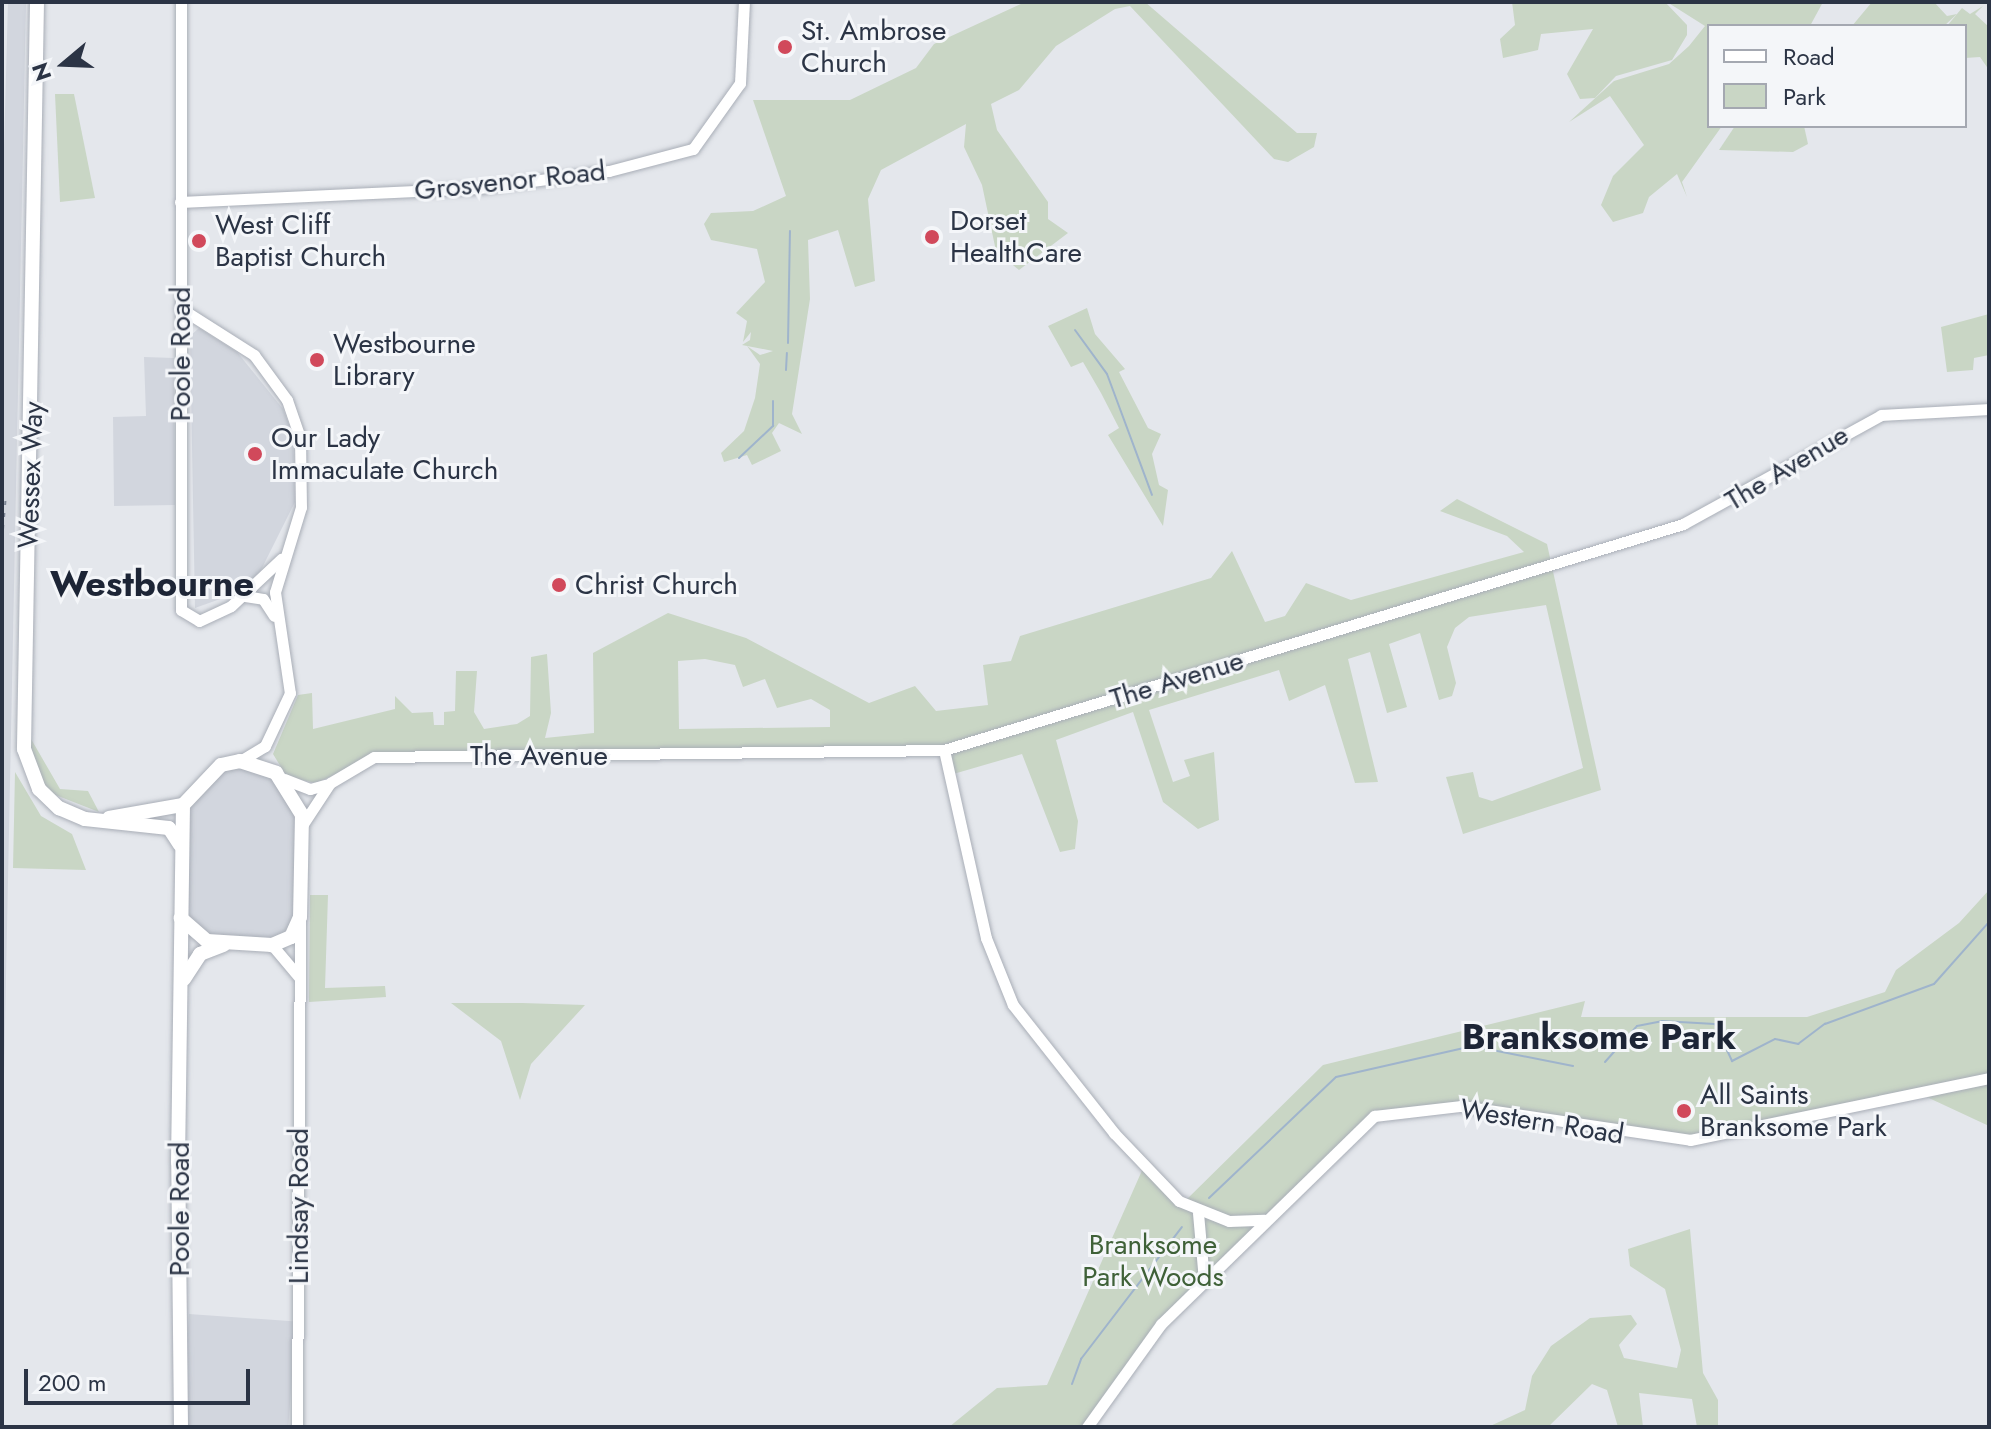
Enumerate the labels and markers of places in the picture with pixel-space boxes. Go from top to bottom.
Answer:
place label: St. Ambrose Church [801,14,946,80]
marker: St. Ambrose Church [776,38,794,56]
place label: Dorset HealthCare [950,204,1082,270]
place label: West Cliff Baptist Church [215,208,386,274]
marker: Dorset HealthCare [921,226,943,248]
marker: West Cliff Baptist Church [190,232,208,250]
place label: Westbourne Library [333,327,476,393]
marker: Westbourne Library [308,351,326,369]
place label: Our Lady Immaculate Church [271,421,498,487]
marker: Our Lady Immaculate Church [246,445,264,463]
place label: Christ Church [575,568,738,602]
marker: Christ Church [550,576,568,594]
place label: All Saints Branksome Park [1700,1078,1887,1144]
marker: All Saints Branksome Park [1675,1102,1693,1120]

